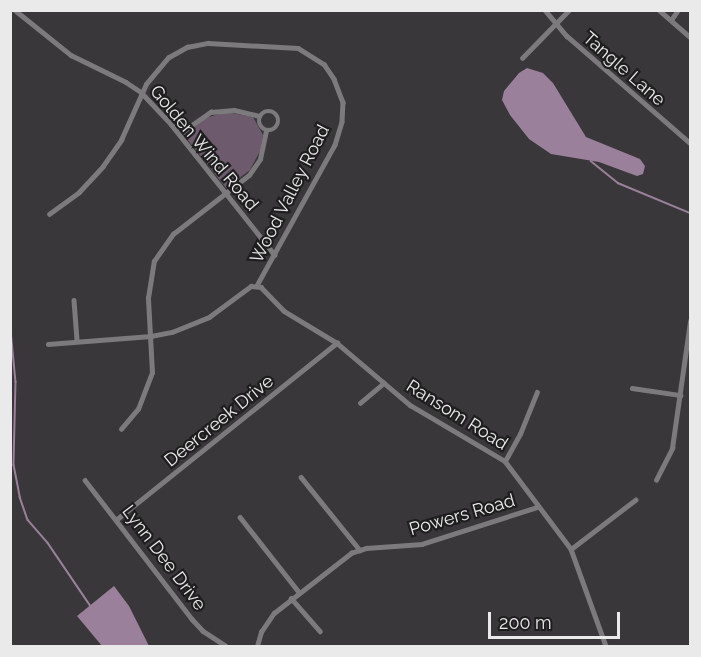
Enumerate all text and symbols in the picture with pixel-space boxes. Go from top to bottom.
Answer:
street label: Tangle Lane [578,27,670,111]
street label: Golden Wind Road [145,81,263,215]
street label: Wood Valley Road [246,121,334,267]
street label: Deercreek Drive [160,370,278,472]
street label: Ransom Road [402,375,512,455]
street label: Powers Road [407,490,517,540]
street label: Lynn Dee Drive [117,501,211,615]
scale bar [491,600,623,638]
text: 200 m [499,612,552,633]

